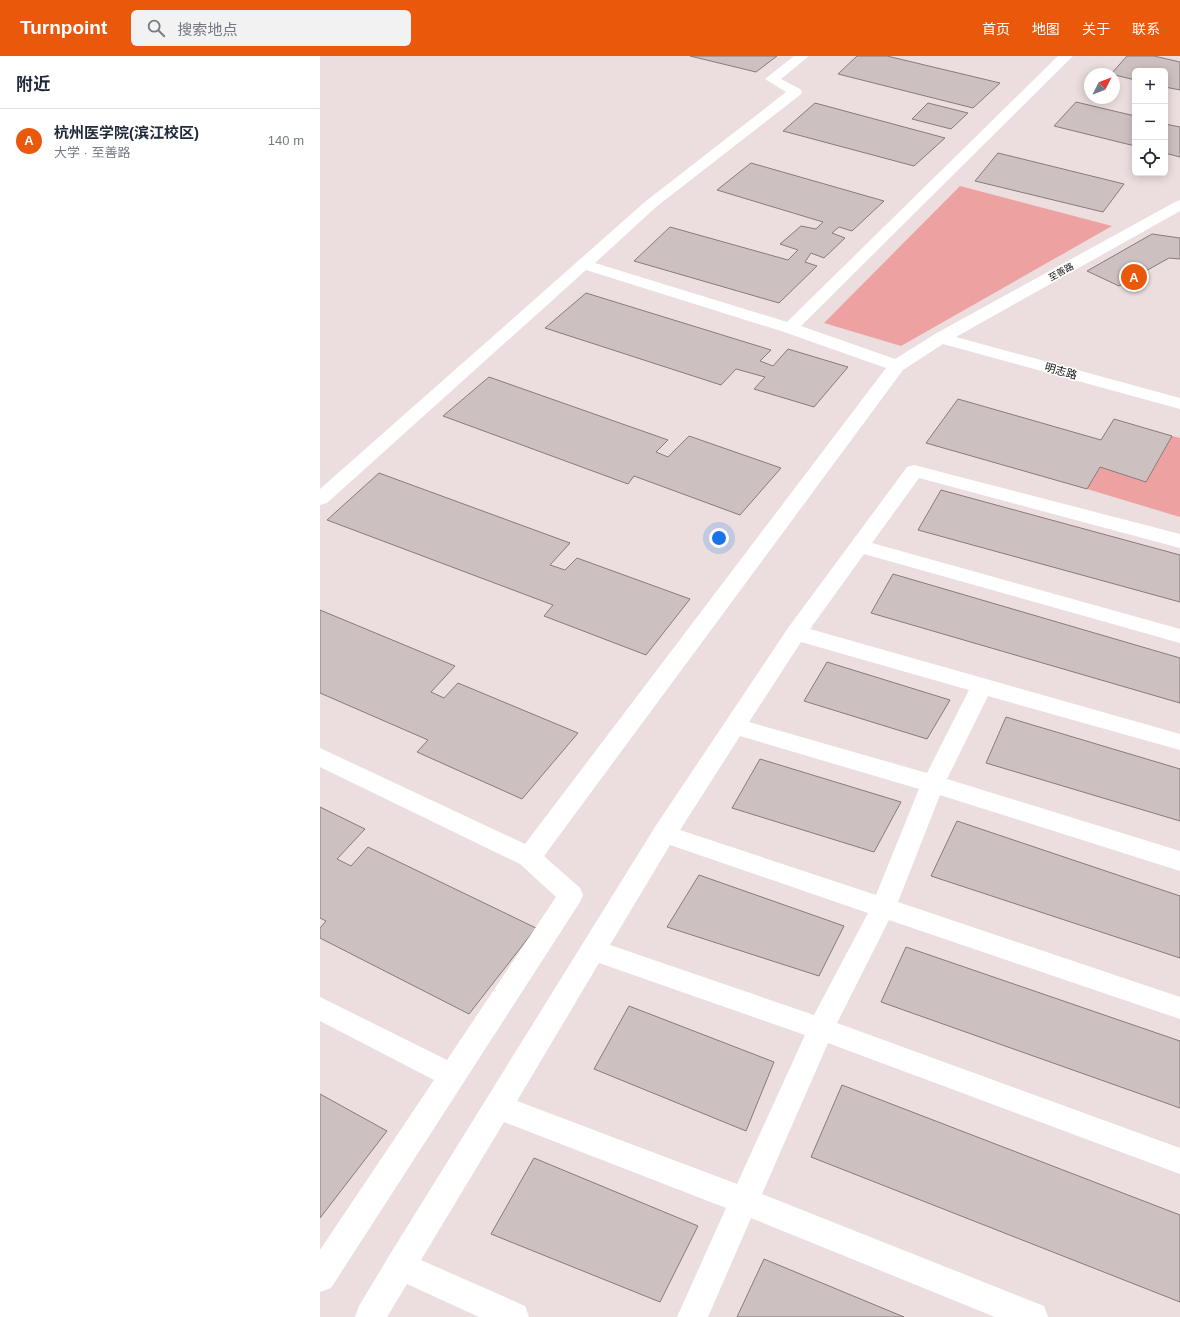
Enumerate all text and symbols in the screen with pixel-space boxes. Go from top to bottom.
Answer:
search box [131,10,411,46]
text: Turnpoint [20,17,107,38]
icon: search [145,17,167,39]
text: 搜索地点 [177,21,237,38]
text: 首页 [982,21,1010,37]
text: 地图 [1032,21,1060,37]
text: 关于 [1082,21,1110,37]
text: 联系 [1132,21,1160,37]
north arrow [1084,68,1120,104]
map controls [1132,68,1168,176]
button: + [1132,68,1168,104]
text: 附近 [16,75,50,94]
button: − [1132,104,1168,140]
text: 杭州医学院(滨江校区) [54,124,199,141]
text: A [24,133,34,148]
text: 140 m [268,133,304,148]
button: locate [1132,140,1168,176]
text: 大学 · 至善路 [54,145,131,160]
street label: 至善路 [1047,261,1075,283]
pin: A [1121,262,1147,292]
street label: 明志路 [1043,361,1079,381]
your location [709,528,729,548]

